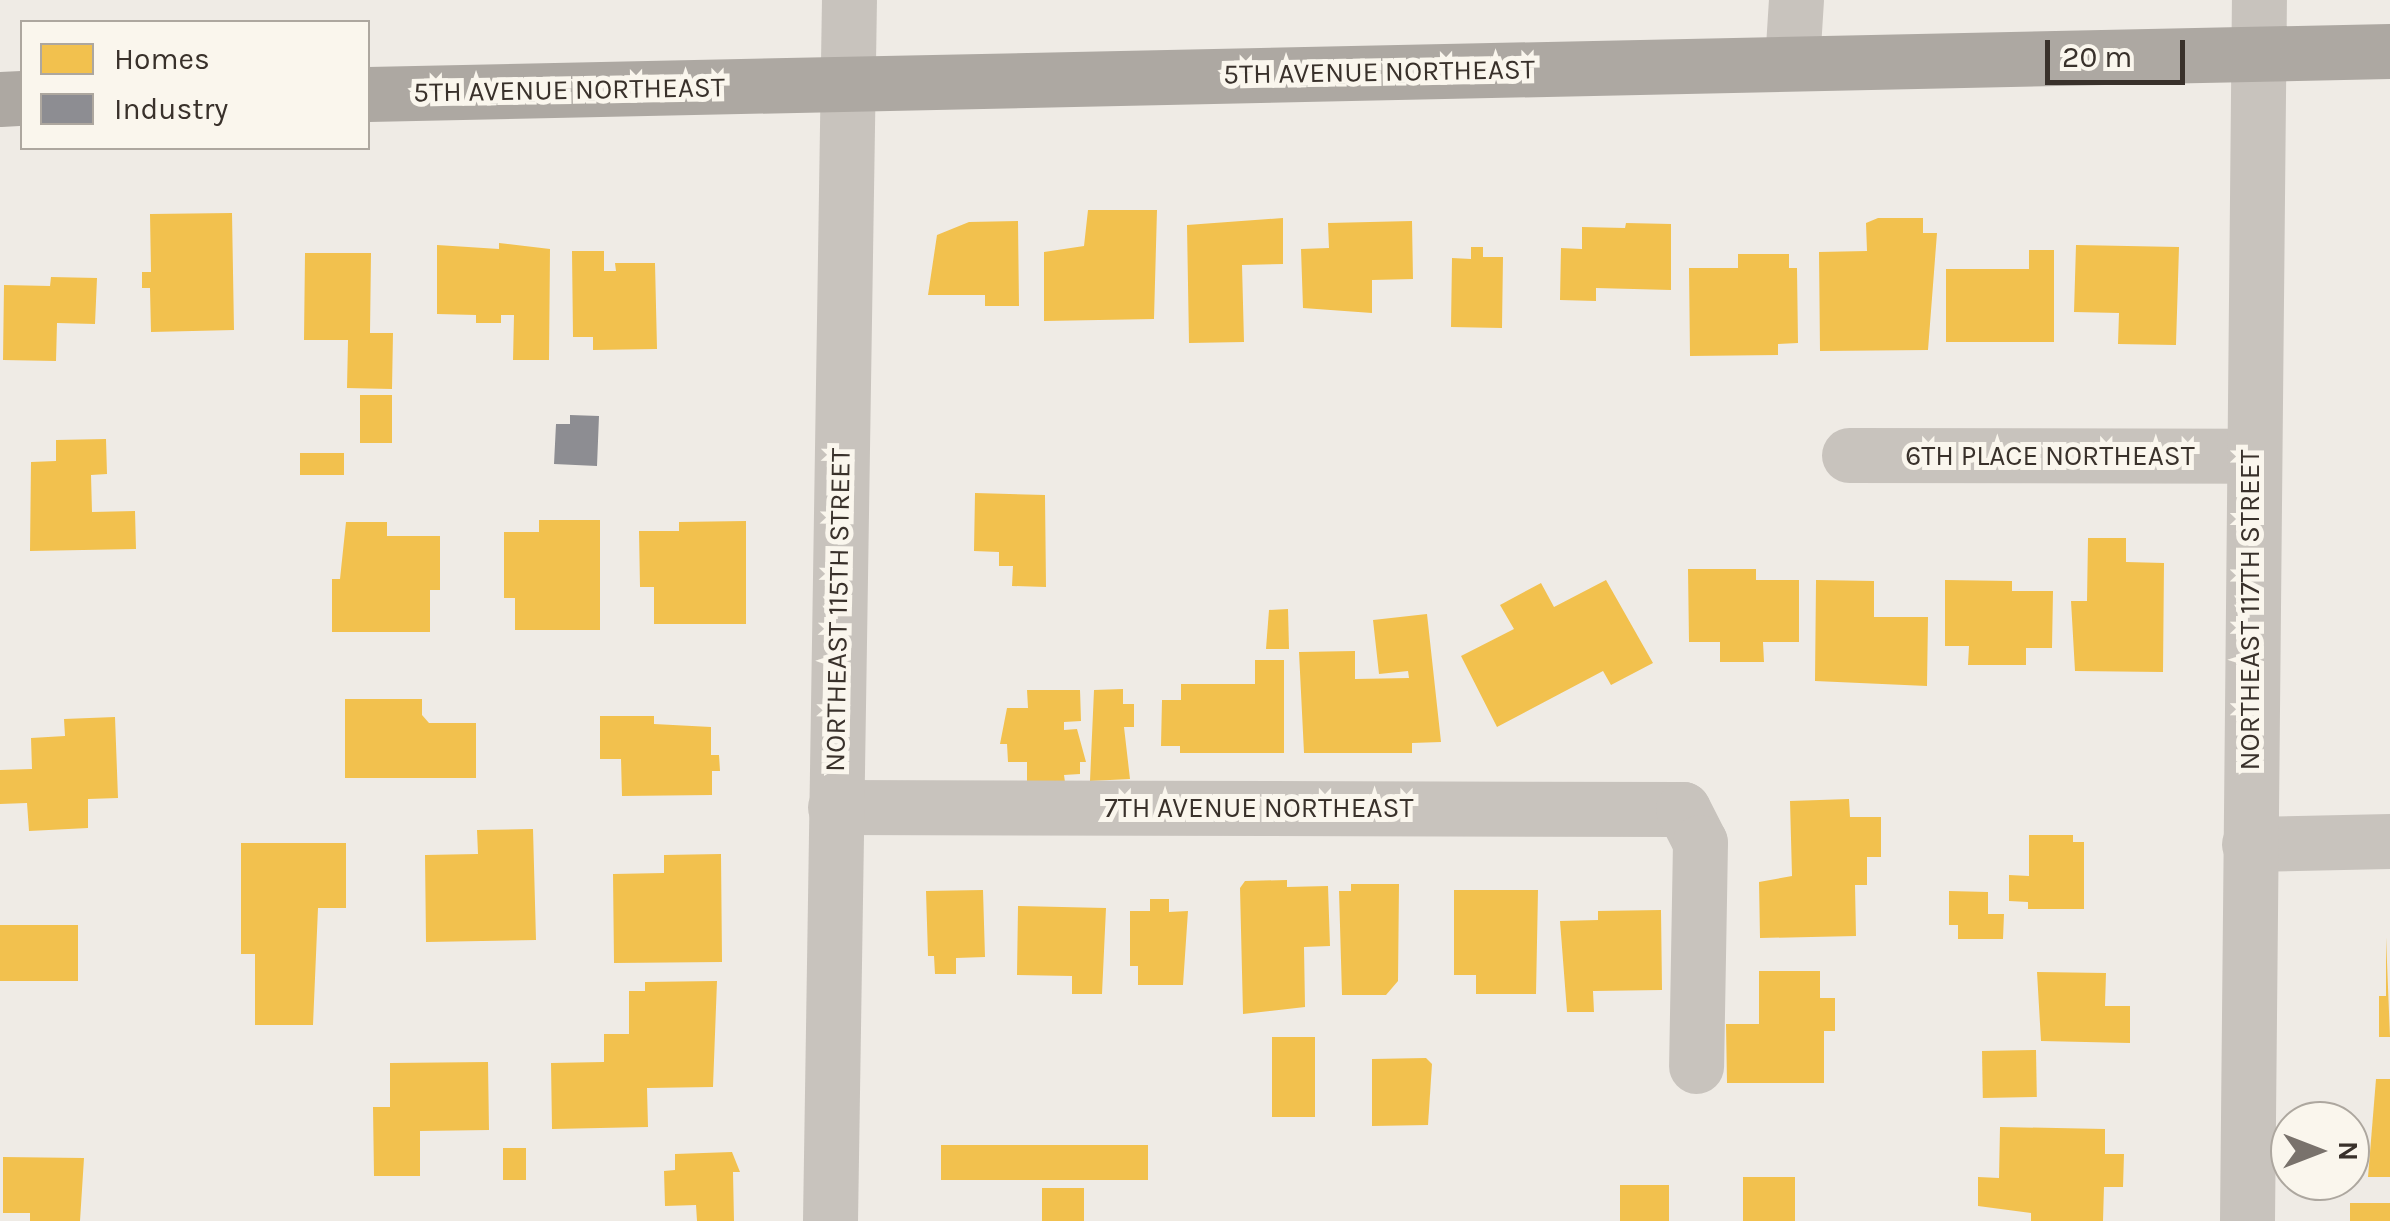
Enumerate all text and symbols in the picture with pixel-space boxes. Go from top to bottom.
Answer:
legend [20,20,370,150]
scale bar [2050,20,2190,82]
text: 20 m [2062,39,2132,75]
text: Homes [114,41,210,77]
street label: 5TH AVENUE NORTHEAST [1223,52,1535,92]
street label: 5TH AVENUE NORTHEAST [413,70,725,110]
text: Industry [114,91,228,127]
street label: 6TH PLACE NORTHEAST [1905,439,2195,473]
street label: NORTHEAST 115TH STREET [818,448,858,772]
street label: NORTHEAST 117TH STREET [2233,449,2267,771]
street label: 7TH AVENUE NORTHEAST [1104,791,1414,825]
north arrow [2270,1101,2370,1201]
text: N [2332,1141,2365,1161]

